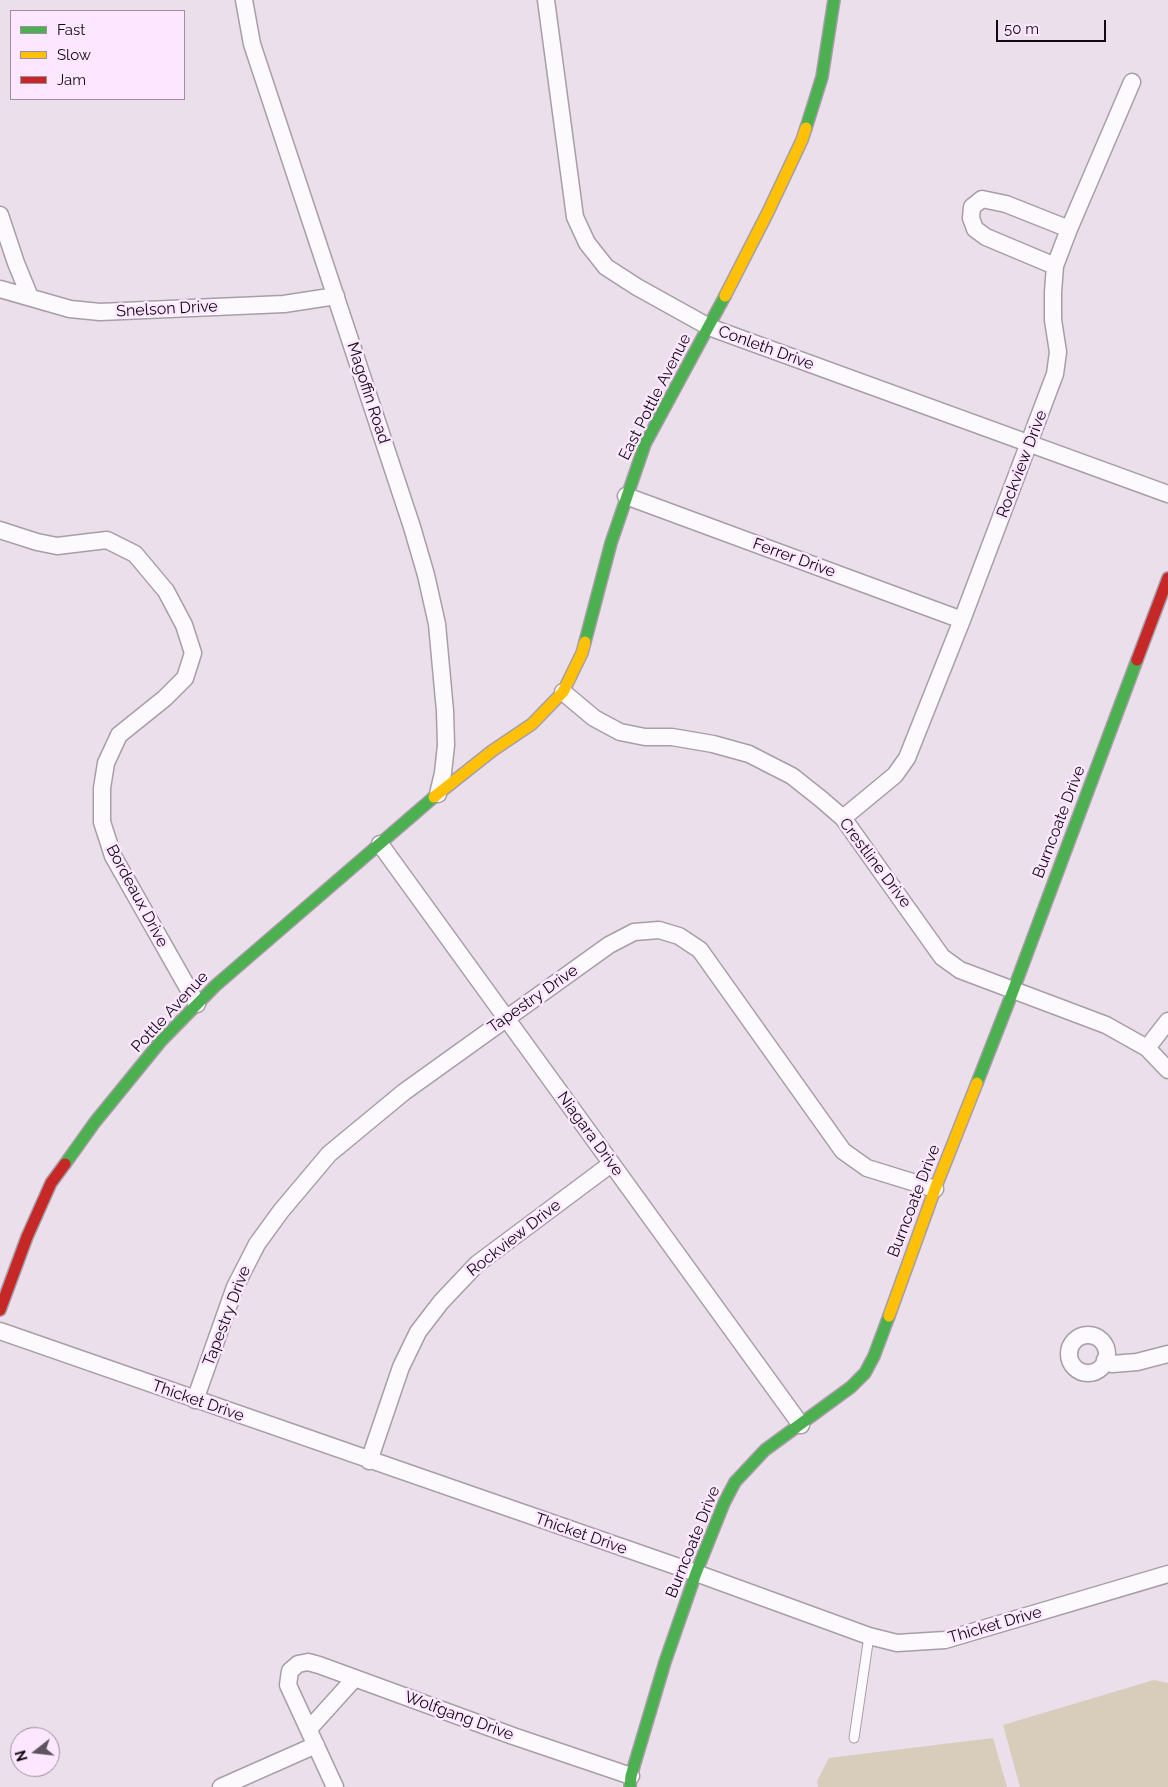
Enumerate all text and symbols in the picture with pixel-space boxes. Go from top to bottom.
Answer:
legend [10,10,185,100]
scale bar [998,10,1108,42]
text: 50 m [1004,20,1039,38]
text: Fast [57,21,85,39]
text: Slow [57,46,91,64]
text: Jam [57,71,86,89]
street label: Snelson Drive [116,297,218,321]
street label: Conleth Drive [716,322,816,374]
street label: East Pottle Avenue [615,331,695,463]
street label: Magoffin Road [343,340,393,446]
street label: Rockview Drive [993,408,1051,520]
street label: Ferrer Drive [750,534,838,582]
street label: Burncoate Drive [1029,763,1089,881]
street label: Crestline Drive [835,814,915,912]
street label: Bordeaux Drive [102,841,172,951]
street label: Tapestry Drive [484,961,582,1037]
street label: Pottle Avenue [128,967,212,1057]
street label: Niagara Drive [553,1088,627,1180]
street label: Burncoate Drive [884,1142,944,1260]
street label: Rockview Drive [463,1196,565,1280]
street label: Tapestry Drive [199,1263,255,1369]
street label: Thicket Drive [149,1376,247,1426]
street label: Burncoate Drive [662,1483,724,1601]
street label: Thicket Drive [532,1509,630,1559]
street label: Thicket Drive [946,1602,1044,1648]
street label: Wolfgang Drive [402,1687,516,1745]
north arrow [10,1727,60,1777]
text: N [12,1749,31,1763]

